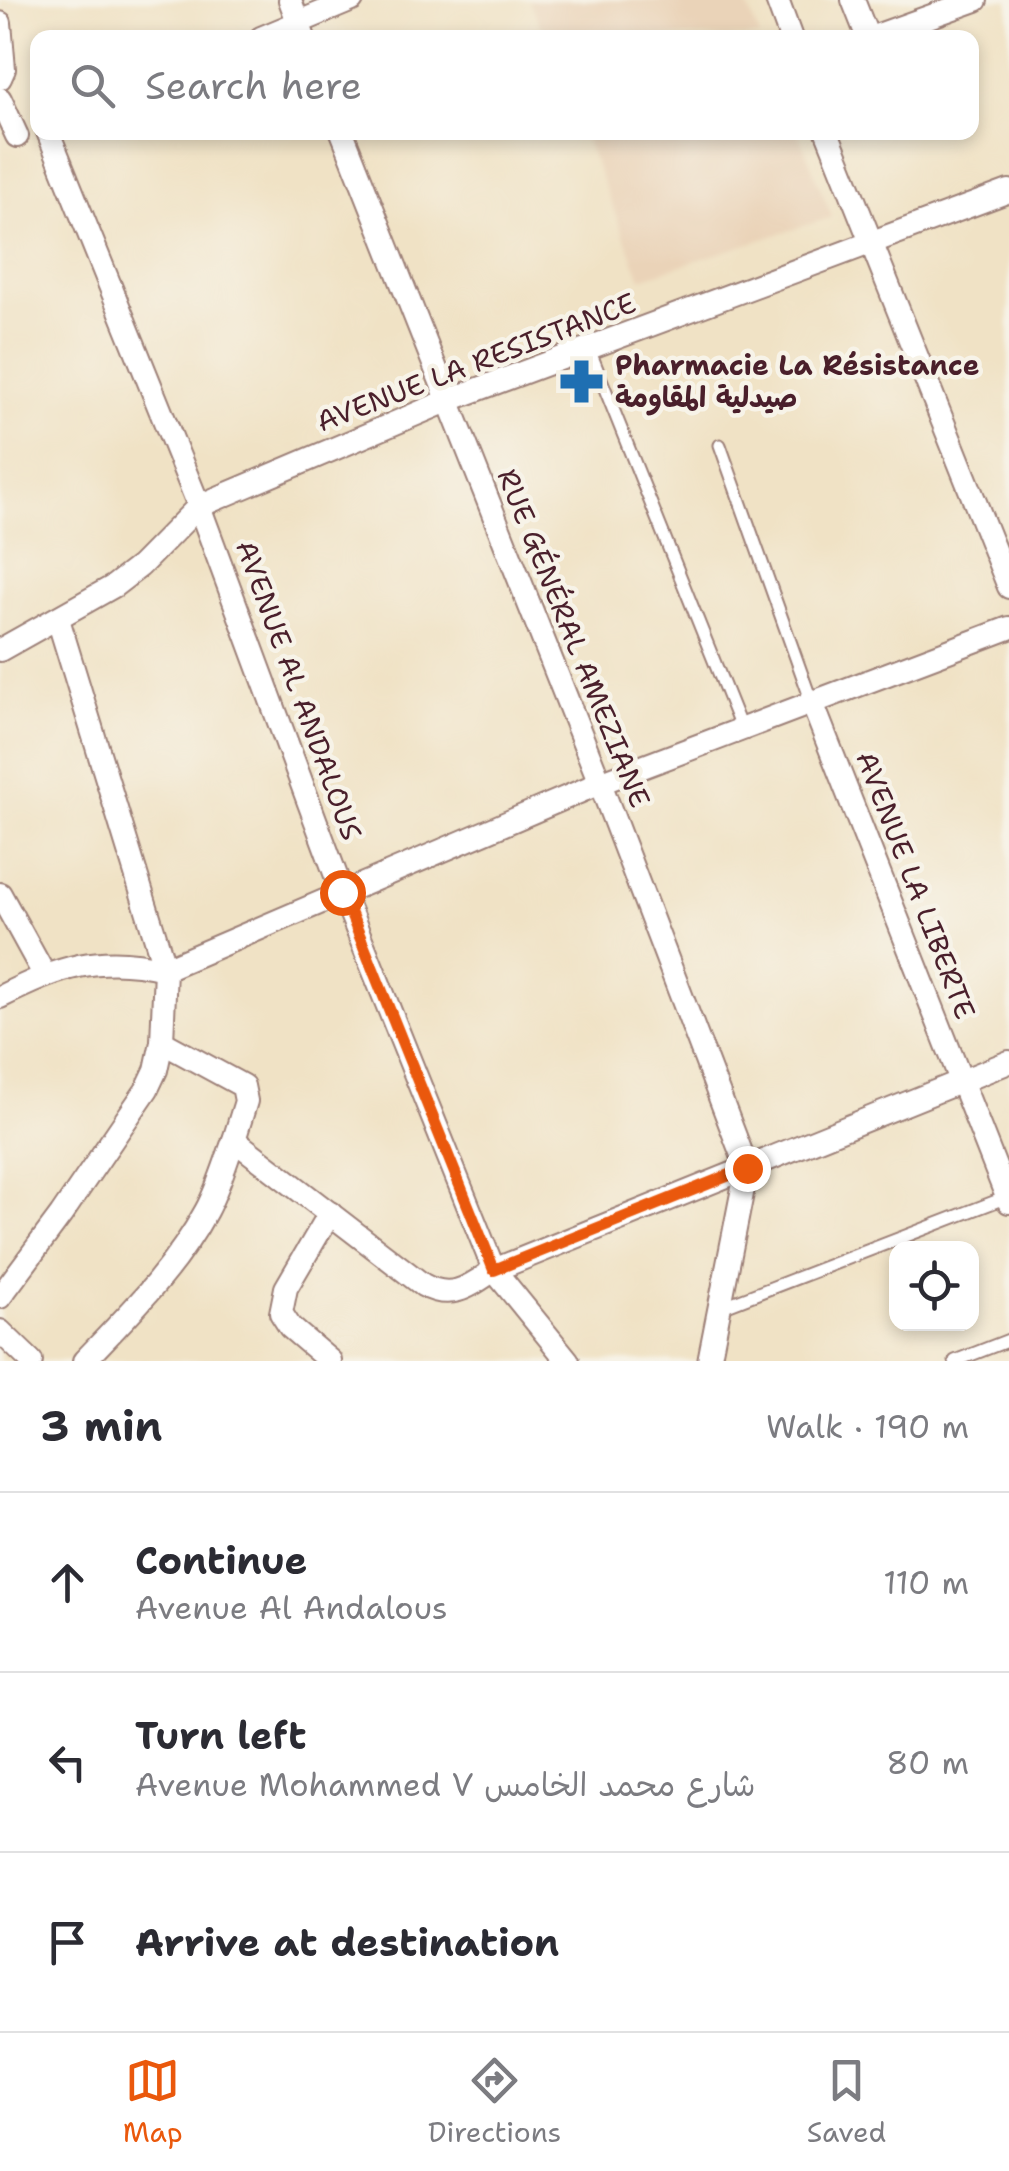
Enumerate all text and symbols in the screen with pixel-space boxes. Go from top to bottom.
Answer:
search box [30,30,979,140]
icon: search [65,58,120,113]
text: Search here [145,60,362,111]
street label: AVENUE LA RESISTANCE [311,283,641,441]
place label: Pharmacie La Résistance صيدلية المقاومة [615,346,980,416]
pharmacy icon: Pharmacie La Résistance صيدلية المقاومة [558,357,606,405]
street label: RUE GÉNÉRAL AMEZIANE [489,463,659,813]
street label: AVENUE AL ANDALOUS [227,535,371,845]
street label: AVENUE LA LIBERTE [847,746,985,1024]
route start [320,870,366,916]
route end [725,1146,771,1192]
map controls [889,1241,979,1331]
button: locate [889,1241,979,1331]
text: 3 min [40,1398,162,1454]
text: Walk · 190 m [766,1405,969,1448]
text: Continue [135,1535,307,1586]
icon: ahead [40,1555,95,1610]
text: 110 m [883,1561,969,1604]
text: Avenue Al Andalous [135,1586,448,1629]
text: Turn left [135,1710,307,1761]
icon: left [40,1735,95,1790]
text: 80 m [886,1741,969,1784]
text: Avenue Mohammed V شارع محمد الخامس [135,1763,756,1806]
icon: arrive [40,1915,95,1970]
text: Arrive at destination [135,1917,559,1968]
tab: Map [123,2053,183,2151]
tab: Directions [428,2053,561,2151]
tab: Saved [807,2053,886,2151]

